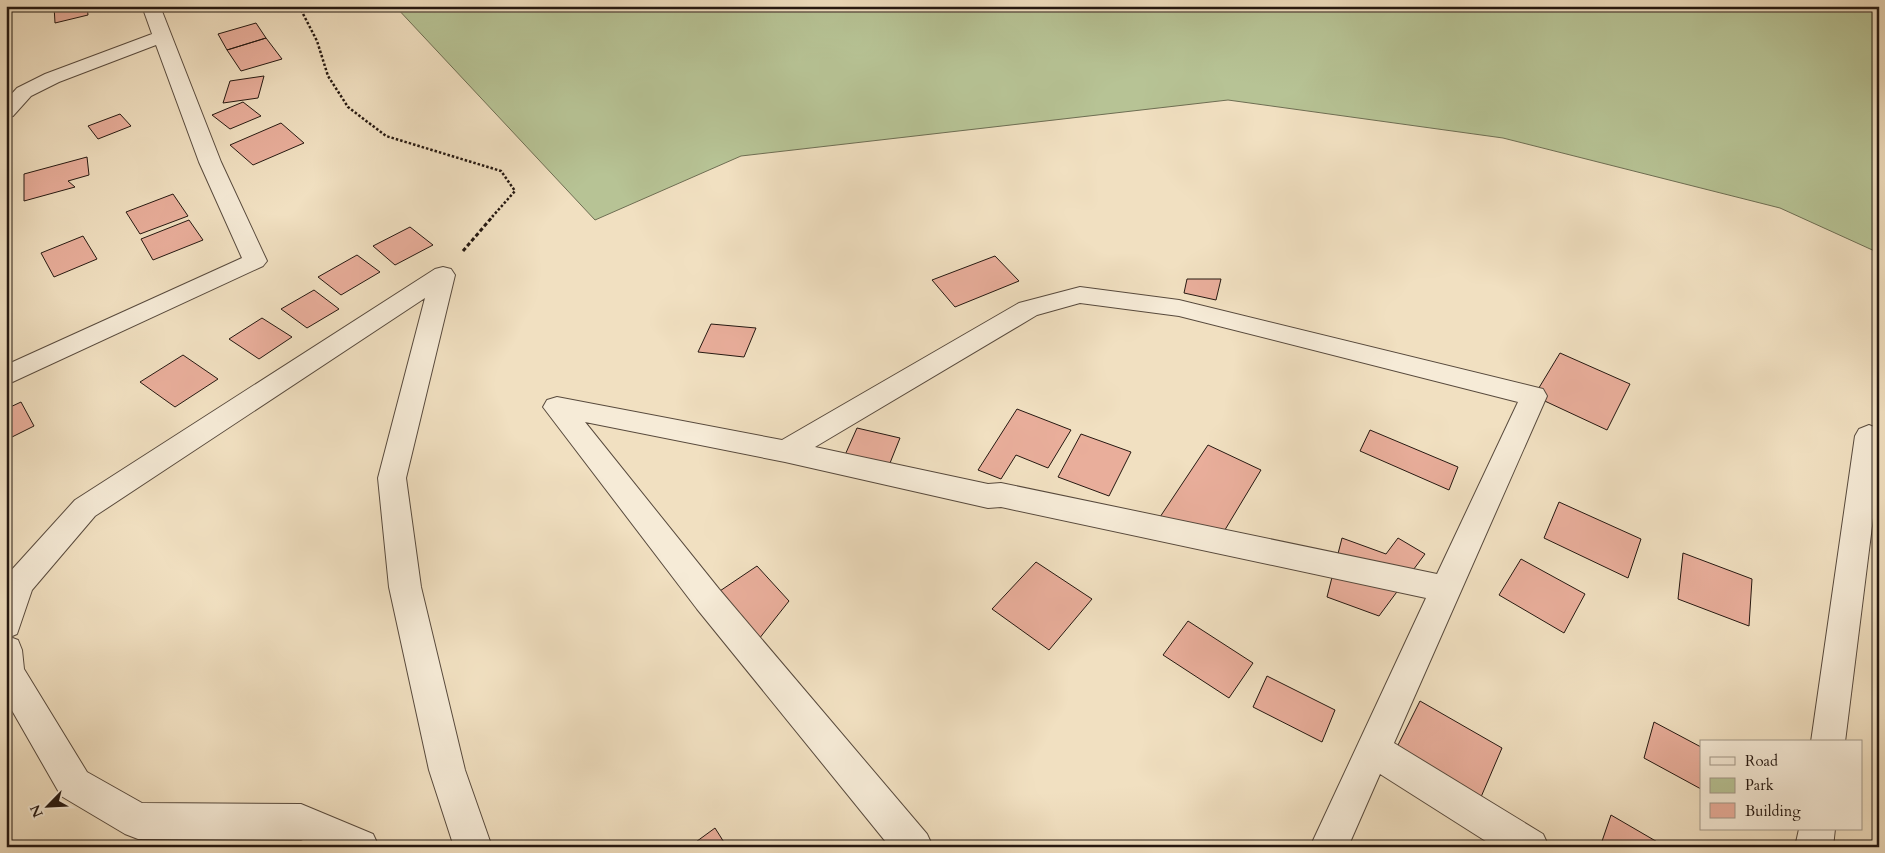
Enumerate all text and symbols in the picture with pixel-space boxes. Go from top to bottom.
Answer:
legend [1700,740,1862,830]
text: Road [1745,751,1778,771]
text: Park [1745,775,1774,795]
north arrow [22,780,72,830]
text: Building [1745,801,1801,821]
text: N [25,802,48,821]

